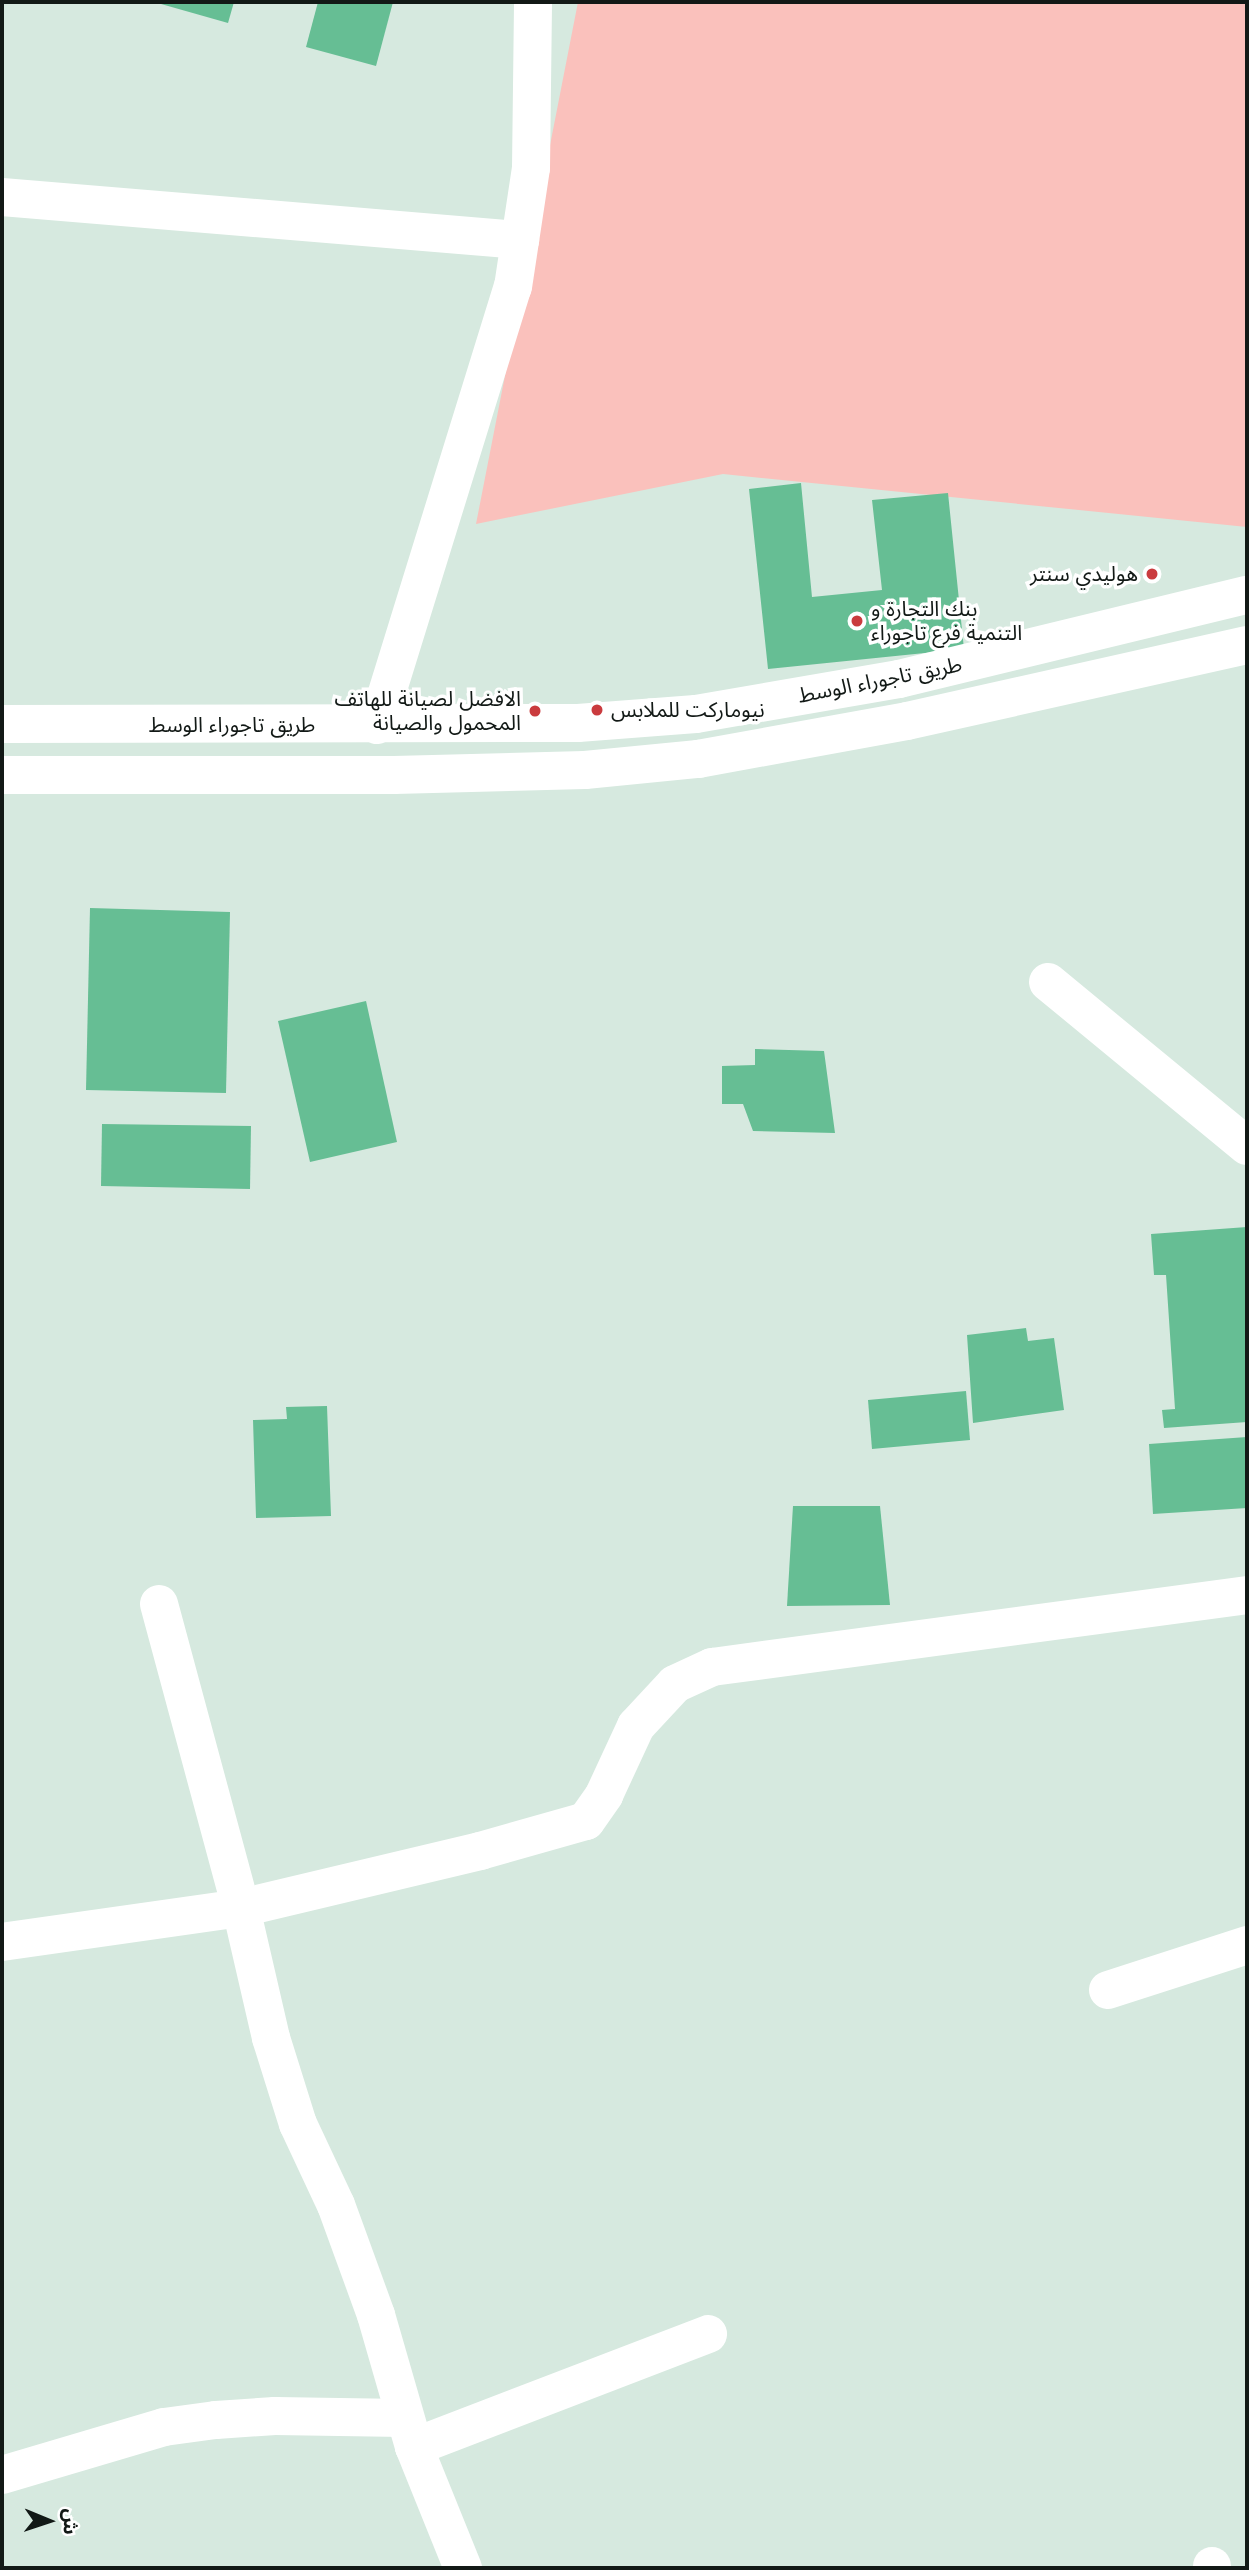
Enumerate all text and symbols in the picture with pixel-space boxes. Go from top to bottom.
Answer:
place label: هوليدي سنتر [1030,561,1138,587]
marker: هوليدي سنتر [1144,566,1160,582]
place label: بنك التجارة و التنمية فرع تاجوراء [871,596,1022,646]
marker: بنك التجارة و التنمية فرع تاجوراء [849,613,865,629]
street label: طريق تاجوراء الوسط [796,652,964,708]
place label: الافضل لصيانة للهاتف المحمول والصيانة [334,686,521,736]
place label: نيوماركت للملابس [611,697,765,723]
marker: نيوماركت للملابس [589,702,605,718]
marker: الافضل لصيانة للهاتف المحمول والصيانة [527,703,543,719]
street label: طريق تاجوراء الوسط [149,712,315,738]
north arrow [14,2486,84,2556]
text: ش [60,2508,81,2535]

